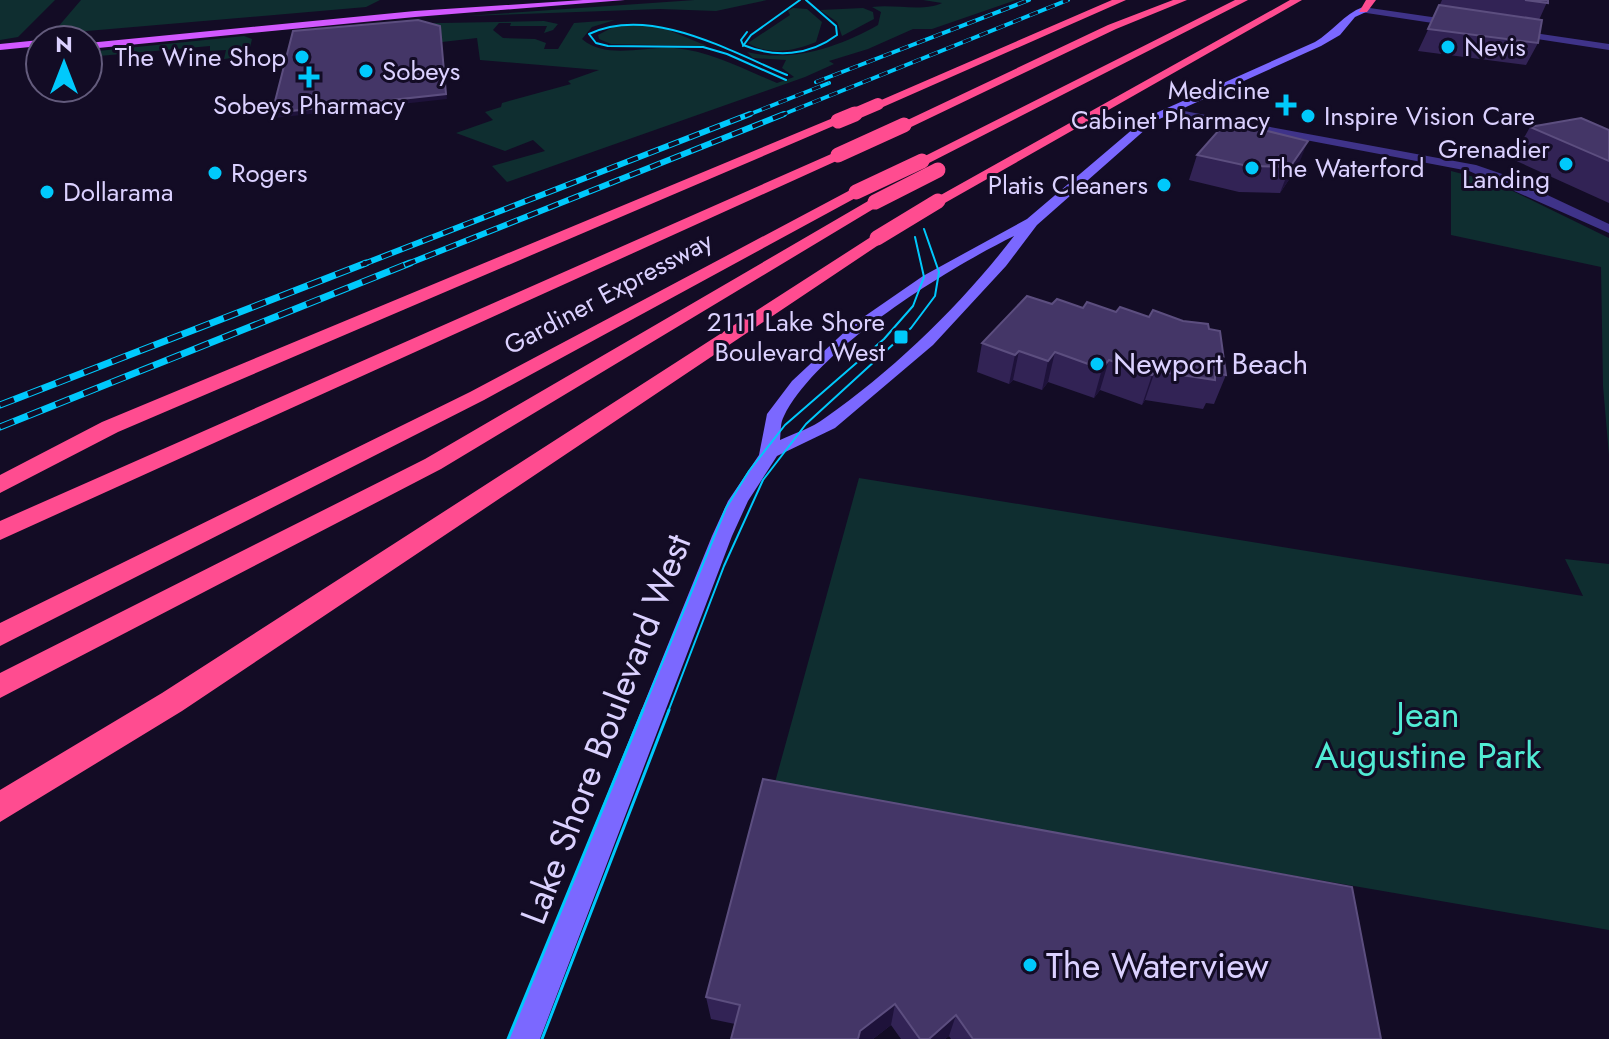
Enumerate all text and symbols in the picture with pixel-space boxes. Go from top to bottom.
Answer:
north arrow [24,24,104,104]
text: N [55,28,73,60]
place label: Nevis [1464,28,1526,66]
place label: The Wine Shop [115,38,286,76]
marker: Nevis [1439,38,1457,56]
marker: The Wine Shop [293,48,311,66]
place label: Sobeys [382,52,460,90]
marker: Sobeys [357,62,375,80]
marker: Sobeys Pharmacy [300,68,318,86]
place label: Medicine Cabinet Pharmacy [1071,71,1271,139]
place label: Sobeys Pharmacy [213,86,406,124]
marker: Medicine Cabinet Pharmacy [1277,96,1295,114]
place label: Inspire Vision Care [1324,97,1535,135]
marker: Inspire Vision Care [1299,107,1317,125]
place label: Grenadier Landing [1438,130,1550,198]
place label: The Waterford [1268,149,1425,187]
place label: Rogers [231,154,307,192]
marker: Grenadier Landing [1557,155,1575,173]
marker: The Waterford [1243,159,1261,177]
marker: Rogers [206,164,224,182]
place label: Platis Cleaners [988,166,1148,204]
place label: Dollarama [63,173,174,211]
marker: Platis Cleaners [1155,176,1173,194]
marker: Dollarama [38,183,56,201]
street label: Gardiner Expressway [497,222,719,364]
place label: 2111 Lake Shore Boulevard West [707,303,886,371]
marker: 2111 Lake Shore Boulevard West [892,328,910,346]
place label: Newport Beach [1113,342,1308,385]
marker: Newport Beach [1088,355,1106,373]
street label: Lake Shore Boulevard West [507,526,704,931]
park label: Jean Augustine Park [1315,688,1541,781]
place label: The Waterview [1046,939,1269,991]
marker: The Waterview [1021,956,1039,974]

